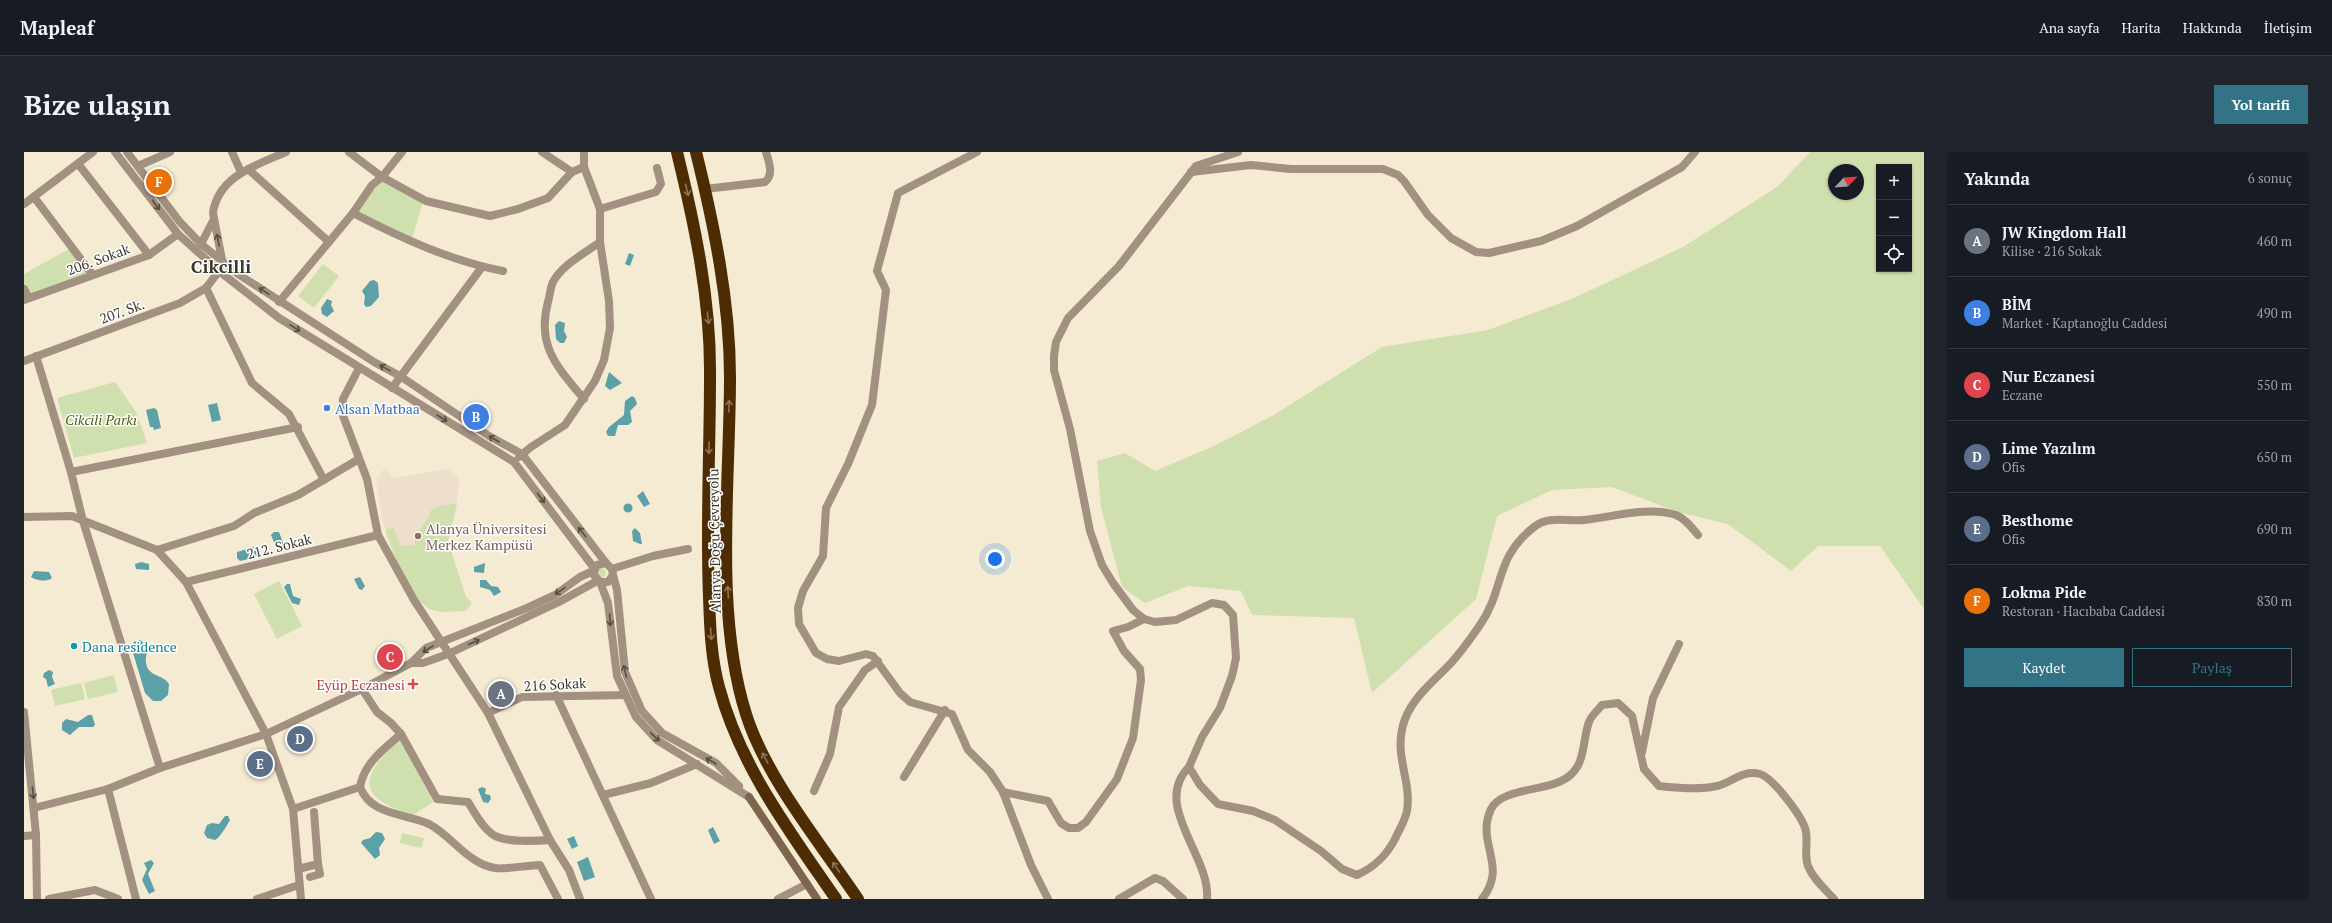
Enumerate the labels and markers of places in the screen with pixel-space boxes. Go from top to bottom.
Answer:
pin: F [146,167,172,197]
place label: Alsan Matbaa [335,399,420,418]
pin: B [463,402,489,432]
marker: Alsan Matbaa [322,403,332,413]
place label: Alanya Üniversitesi Merkez Kampüsü [426,519,547,554]
marker: Alanya Üniversitesi Merkez Kampüsü [413,531,423,541]
place label: Dana residence [82,637,177,656]
marker: Dana residence [69,641,79,651]
pin: C [377,642,403,672]
place label: Eyüp Eczanesi [316,675,405,694]
marker: Eyüp Eczanesi [408,679,418,689]
pin: A [488,679,514,709]
pin: D [287,724,313,754]
pin: E [247,749,273,779]

